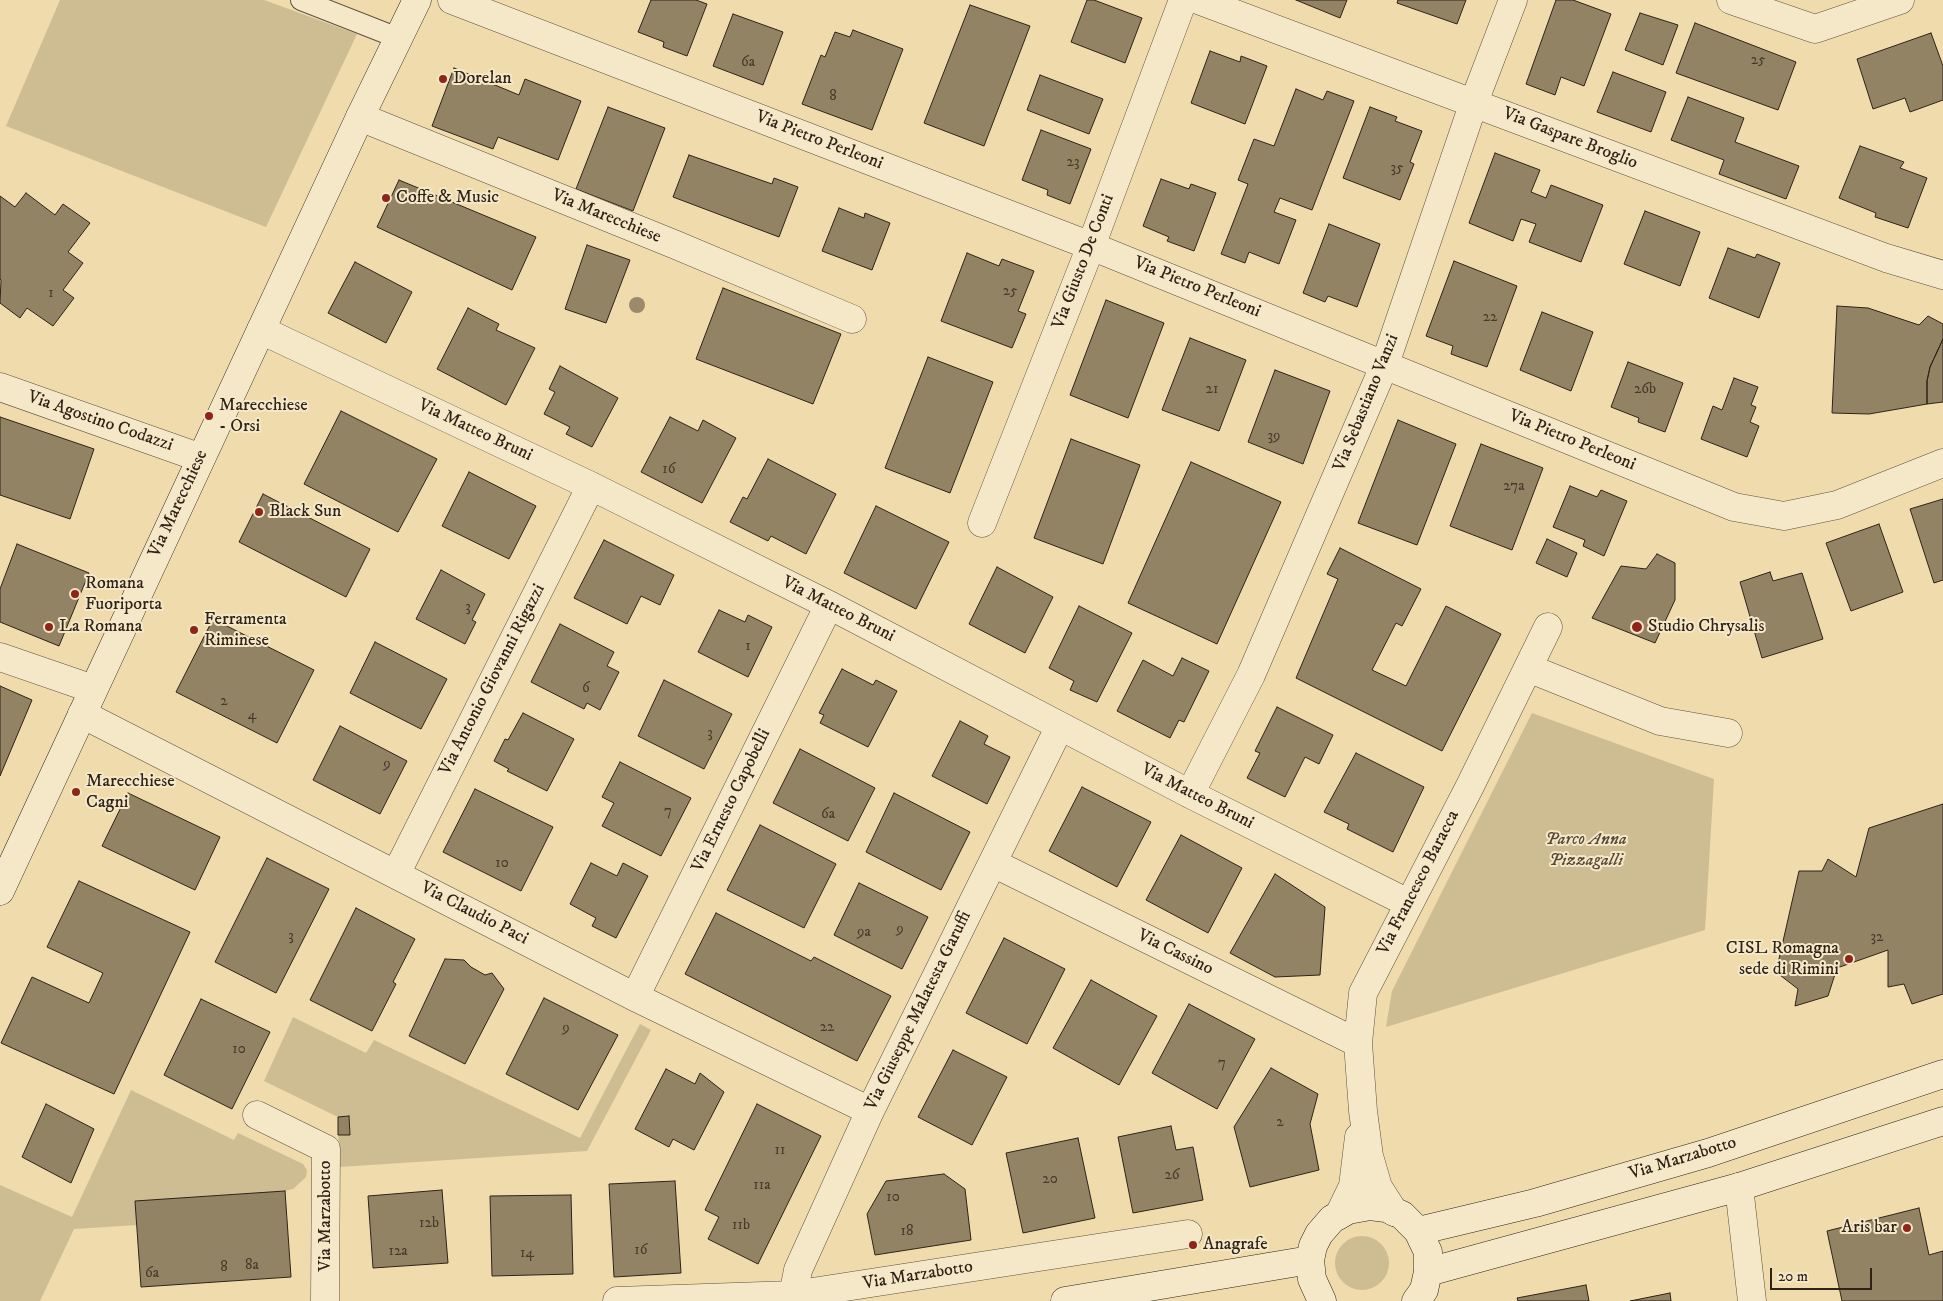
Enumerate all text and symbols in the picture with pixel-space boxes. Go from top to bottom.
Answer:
house number: 25 [1751,52,1765,70]
house number: 6a [741,54,755,72]
place label: Dorelan [453,68,512,90]
marker: Dorelan [437,73,449,85]
house number: 8 [829,88,837,106]
street label: Via Gaspare Broglio [1500,103,1640,175]
street label: Via Pietro Perleoni [752,107,886,175]
house number: 23 [1067,154,1079,172]
house number: 35 [1390,160,1404,178]
street label: Via Marecchiese [548,185,664,249]
place label: Coffe & Music [396,187,499,209]
street label: Via Giusto De Conti [1048,191,1120,333]
marker: Coffe & Music [380,192,392,204]
street label: Via Pietro Perleoni [1130,253,1264,323]
house number: 25 [1003,283,1017,301]
house number: 1 [48,285,54,303]
house number: 22 [1483,309,1497,327]
street label: Via Sebastiano Vanzi [1330,331,1404,475]
house number: 21 [1206,381,1218,399]
house number: 26b [1634,381,1656,399]
street label: Via Agostino Codazzi [24,387,176,457]
place label: Marecchiese - Orsi [219,395,308,438]
street label: Via Matteo Bruni [414,395,536,467]
street label: Via Pietro Perleoni [1505,406,1639,476]
marker: Marecchiese - Orsi [203,410,215,422]
house number: 39 [1267,428,1281,446]
street label: Via Marecchiese [145,447,213,561]
house number: 16 [662,461,676,479]
house number: 27a [1503,478,1525,496]
place label: Black Sun [269,501,341,523]
marker: Black Sun [253,506,265,518]
street label: Via Matteo Bruni [778,572,898,648]
place label: Romana Fuoriporta [85,573,162,616]
street label: Via Antonio Giovanni Rigazzi [435,581,551,779]
marker: Romana Fuoriporta [69,588,81,600]
house number: 3 [465,599,471,617]
place label: Ferramenta Riminese [204,609,287,652]
place label: La Romana [59,616,142,638]
place label: Studio Chrysalis [1648,616,1764,638]
marker: Studio Chrysalis [1630,620,1644,634]
marker: La Romana [43,621,55,633]
marker: Ferramenta Riminese [188,624,200,636]
house number: 1 [745,638,751,656]
house number: 6 [582,680,590,698]
house number: 2 [220,693,228,711]
house number: 4 [248,707,256,725]
house number: 3 [707,725,713,743]
street label: Via Ernesto Capobelli [688,726,776,876]
house number: 9 [383,756,391,774]
street label: Via Matteo Bruni [1137,759,1257,835]
place label: Marecchiese Cagni [86,771,175,814]
marker: Marecchiese Cagni [70,786,82,798]
house number: 7 [664,803,672,821]
house number: 6a [821,806,835,824]
street label: Via Francesco Baracca [1373,807,1465,959]
park label: Parco Anna Pizzagalli [1545,829,1627,872]
house number: 10 [495,855,509,873]
street label: Via Claudio Paci [417,878,531,950]
street label: Via Giuseppe Malatesta Garuffi [861,908,977,1114]
house number: 9 [896,921,904,939]
house number: 9a [857,924,871,942]
street label: Via Cassino [1134,925,1216,981]
house number: 3 [288,928,294,946]
house number: 32 [1871,929,1883,947]
place label: CISL Romagna sede di Rimini [1726,938,1839,981]
marker: CISL Romagna sede di Rimini [1843,953,1855,965]
house number: 22 [820,1019,834,1037]
house number: 9 [562,1020,570,1038]
house number: 10 [232,1041,246,1059]
house number: 7 [1218,1055,1226,1073]
house number: 2 [1276,1114,1284,1132]
street label: Via Marzabotto [1627,1132,1739,1186]
house number: 11 [774,1142,786,1160]
street label: Via Marzabotto [315,1160,337,1272]
house number: 26 [1164,1167,1180,1185]
house number: 20 [1042,1171,1058,1189]
house number: 11a [753,1177,771,1195]
house number: 10 [886,1189,900,1207]
house number: 12b [419,1215,439,1233]
house number: 11b [732,1217,750,1235]
place label: Aris bar [1842,1217,1897,1239]
marker: Aris bar [1901,1222,1913,1234]
house number: 18 [900,1223,914,1241]
place label: Anagrafe [1203,1234,1268,1256]
marker: Anagrafe [1187,1239,1199,1251]
house number: 16 [634,1242,648,1260]
house number: 12a [388,1243,408,1261]
house number: 14 [520,1245,534,1263]
house number: 8a [245,1257,259,1275]
street label: Via Marzabotto [861,1257,975,1295]
scale bar [1773,1258,1876,1290]
house number: 8 [220,1259,228,1277]
house number: 6a [145,1265,159,1283]
text: 20 m [1778,1267,1808,1286]

